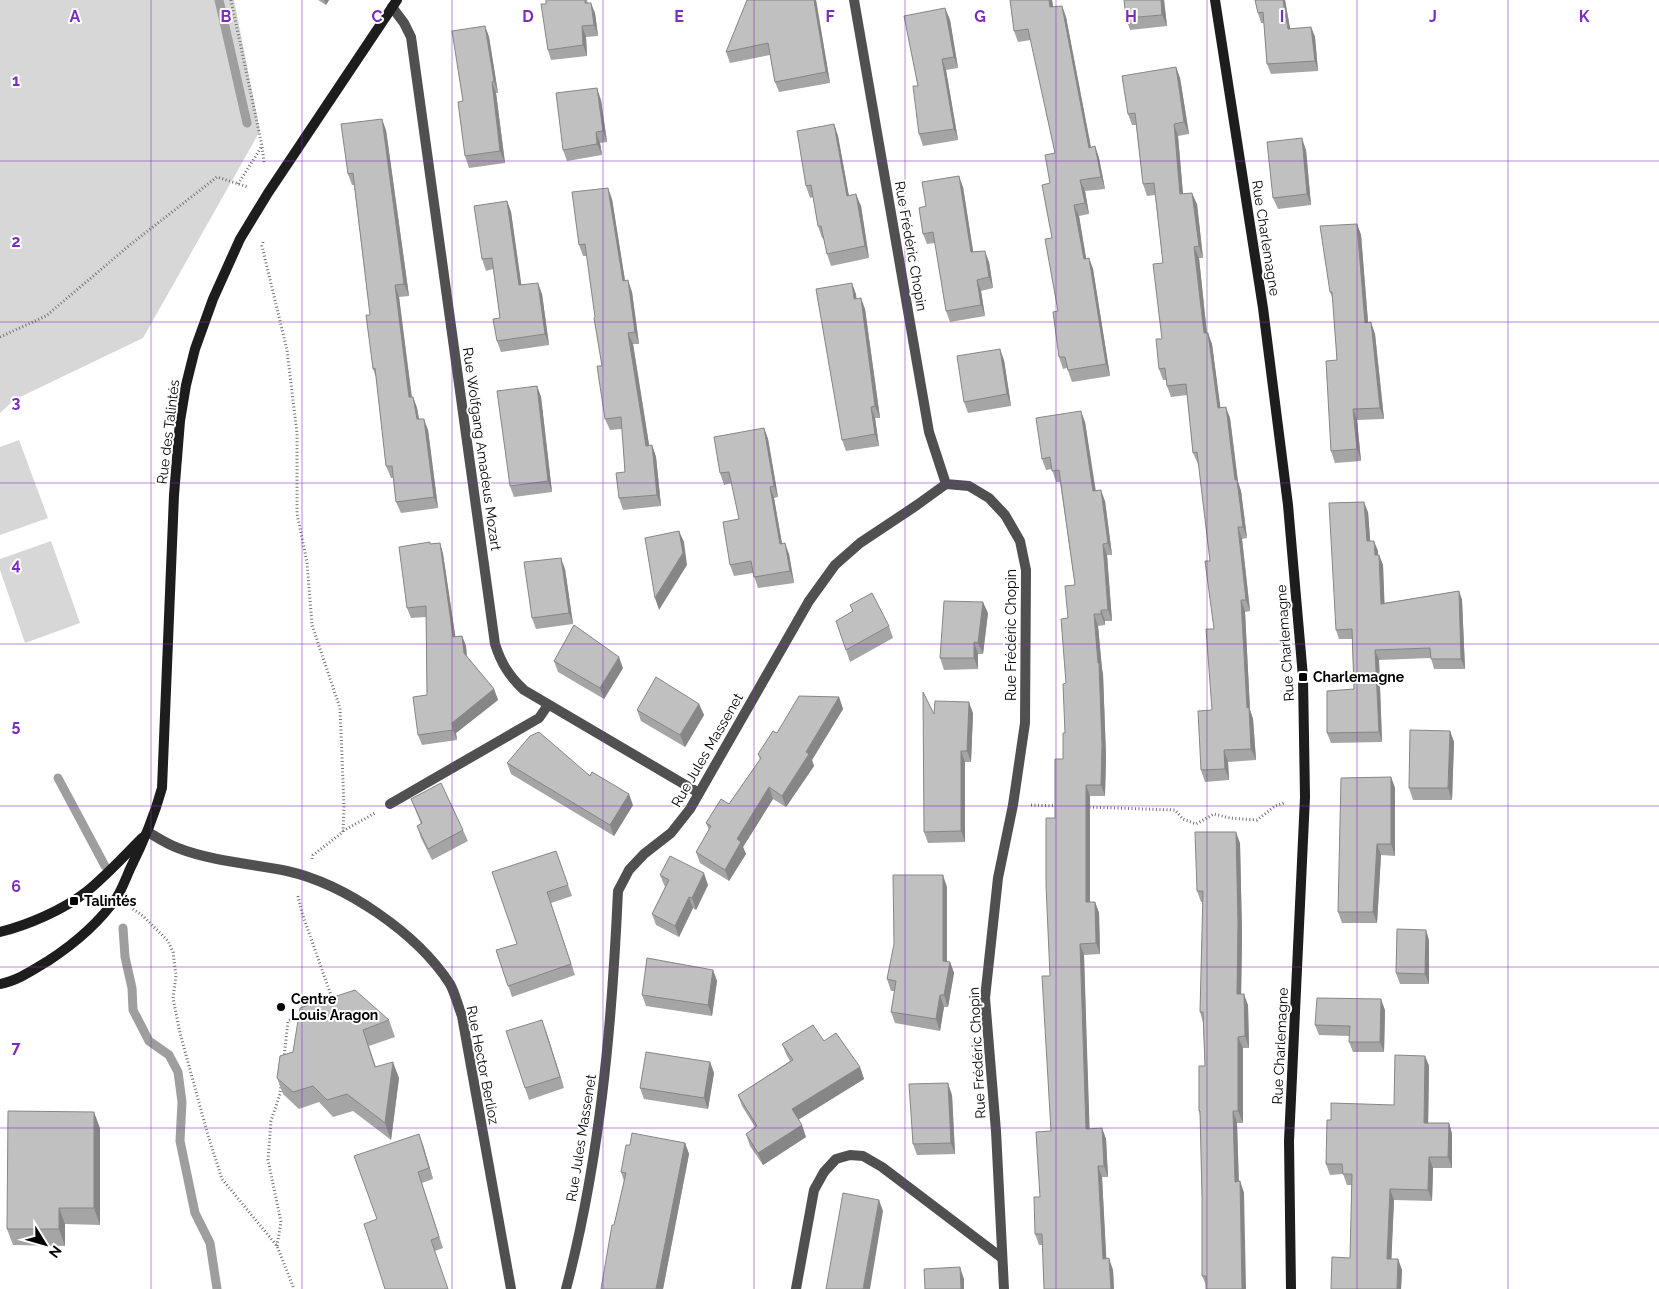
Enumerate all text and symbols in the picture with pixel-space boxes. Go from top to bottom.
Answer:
text: A [70,7,81,26]
text: B [221,7,232,26]
text: C [372,7,383,26]
text: D [522,7,534,26]
text: E [674,7,684,26]
text: F [825,7,835,26]
text: G [974,7,986,26]
text: H [1125,7,1137,26]
text: I [1280,7,1284,26]
text: J [1429,7,1437,26]
text: K [1579,7,1590,26]
text: 1 [12,71,20,90]
street label: Rue Charlemagne [1249,179,1283,297]
street label: Rue Frédéric Chopin [892,180,930,312]
text: 2 [11,232,21,251]
street label: Rue Wolfgang Amadeus Mozart [460,346,504,552]
street label: Rue des Talintés [154,379,182,485]
text: 3 [12,393,21,412]
text: 4 [11,555,21,574]
street label: Rue Frédéric Chopin [1003,569,1019,701]
street label: Rue Charlemagne [1273,584,1297,702]
place label: Charlemagne [1313,669,1405,685]
marker: Charlemagne [1297,671,1309,683]
street label: Rue Jules Massenet [668,690,746,810]
text: 5 [12,716,21,735]
text: 6 [11,877,21,896]
place label: Talintés [84,893,137,909]
marker: Talintés [68,895,80,907]
street label: Rue Frédéric Chopin [966,987,988,1119]
street label: Rue Charlemagne [1269,987,1291,1105]
place label: Centre Louis Aragon [291,991,378,1023]
marker: Centre Louis Aragon [275,1001,287,1013]
street label: Rue Hector Berlioz [464,1004,502,1126]
text: 7 [12,1038,21,1057]
street label: Rue Jules Massenet [563,1073,599,1203]
north arrow [20,1219,70,1269]
text: N [46,1243,65,1261]

